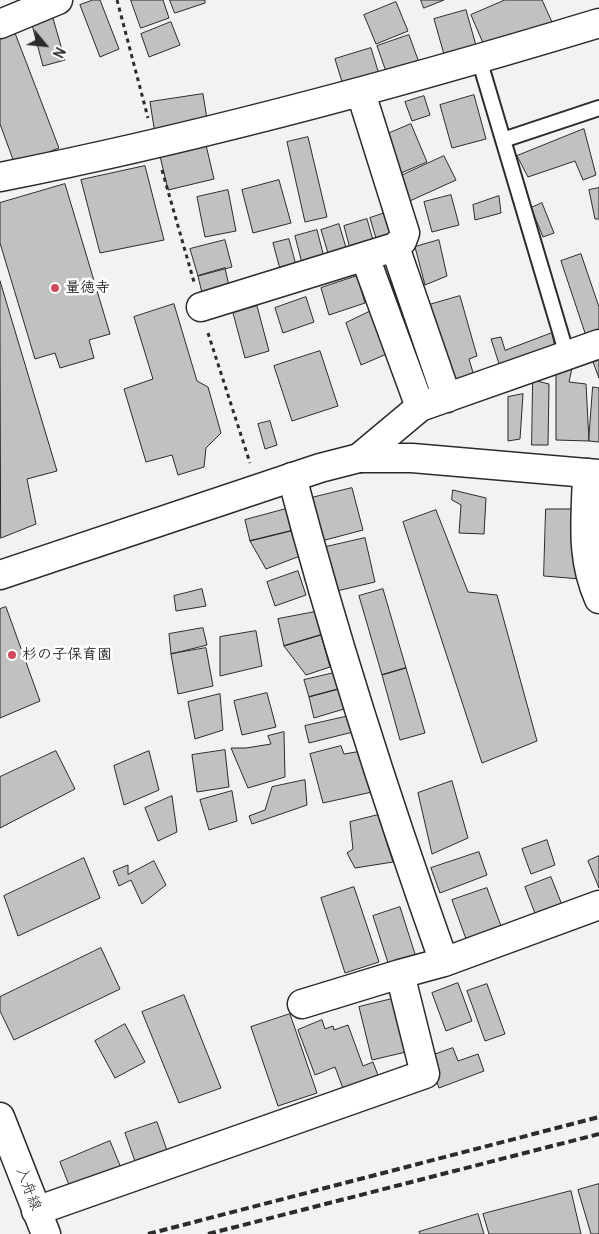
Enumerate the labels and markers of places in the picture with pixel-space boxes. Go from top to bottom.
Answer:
place label: 量徳寺 [65,279,110,297]
marker: 量徳寺 [49,282,61,294]
place label: 杉の子保育園 [22,646,112,664]
marker: 杉の子保育園 [6,649,18,661]

